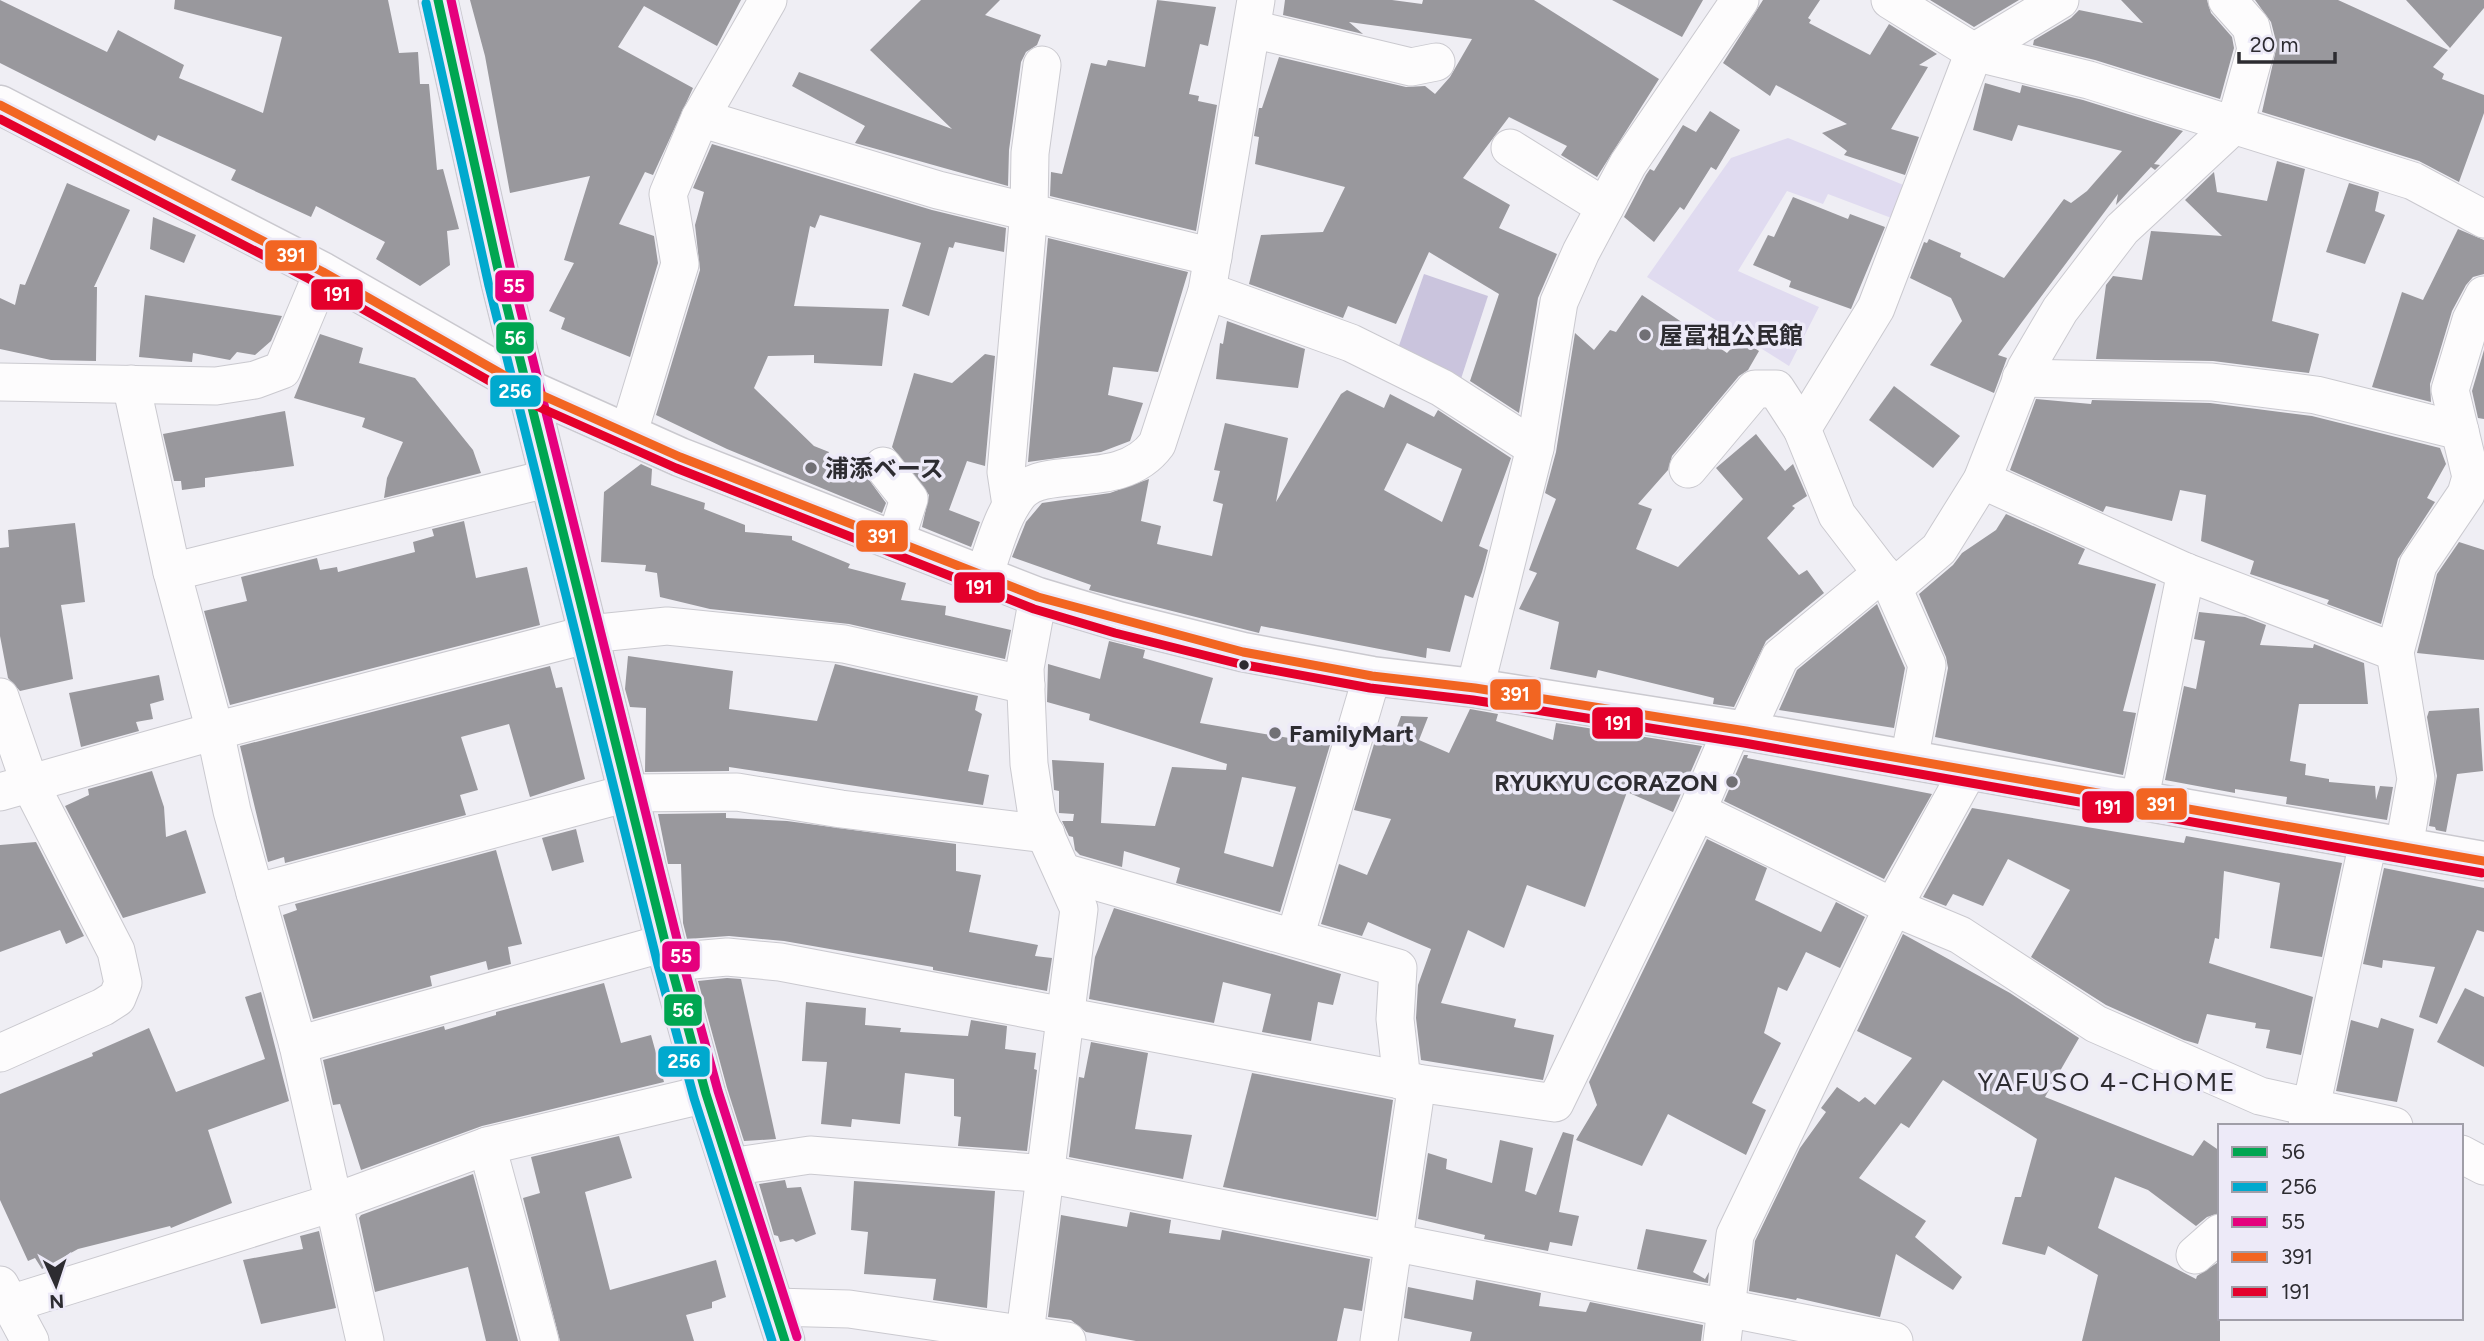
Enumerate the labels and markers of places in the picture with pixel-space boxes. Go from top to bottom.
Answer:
place label: 屋冨祖公民館 [1659,321,1803,350]
marker: 屋冨祖公民館 [1637,327,1653,343]
place label: 浦添ベース [825,454,944,483]
marker: 浦添ベース [803,460,819,476]
unlabelled marker [1237,658,1251,672]
place label: FamilyMart [1289,719,1414,748]
marker: FamilyMart [1267,725,1283,741]
place label: RYUKYU CORAZON [1494,768,1718,797]
marker: RYUKYU CORAZON [1724,774,1740,790]

